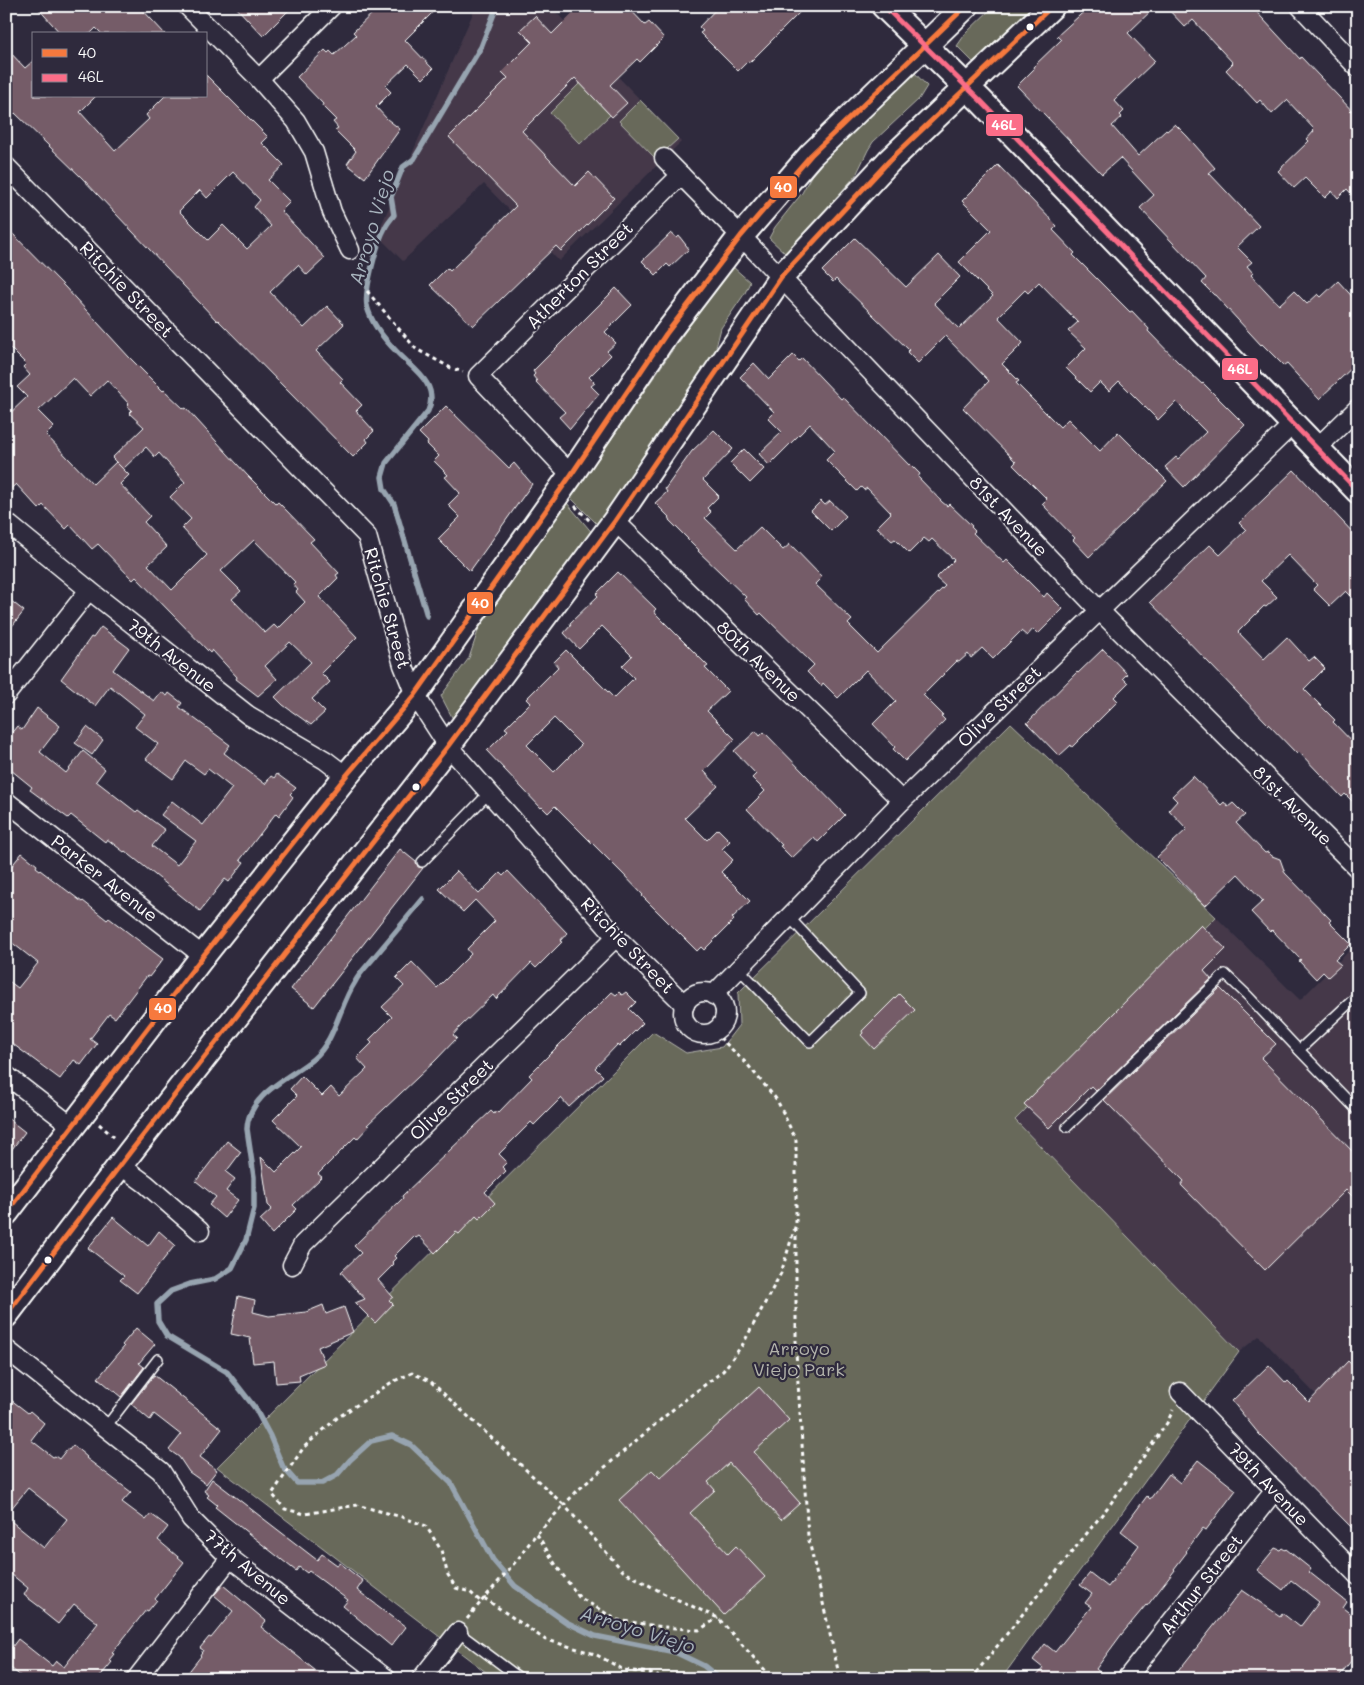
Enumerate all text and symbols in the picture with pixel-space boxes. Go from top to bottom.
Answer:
unlabelled marker [1025,22,1035,32]
legend [32,32,208,98]
text: 40 [78,42,96,62]
text: 46L [78,66,104,86]
line badge: 46L [985,113,1024,137]
text: 46L [991,115,1017,134]
water label: Arroyo Viejo [343,167,399,287]
line badge: 40 [769,175,798,199]
text: 40 [774,177,792,196]
street label: Atherton Street [520,216,638,334]
street label: Ritchie Street [75,236,179,342]
line badge: 46L [1221,357,1259,381]
text: 46L [1227,359,1253,378]
street label: 81st Avenue [964,470,1054,562]
street label: Ritchie Street [359,544,417,672]
line badge: 40 [466,591,494,615]
text: 40 [471,593,489,612]
street label: 79th Avenue [123,613,221,697]
street label: 80th Avenue [712,615,806,707]
street label: Olive Street [952,660,1046,752]
street label: 81st Avenue [1248,760,1338,850]
unlabelled marker [411,782,421,792]
street label: Parker Avenue [47,829,163,927]
street label: Ritchie Street [576,892,680,998]
line badge: 40 [148,997,177,1021]
text: 40 [154,998,172,1017]
street label: Olive Street [404,1053,498,1145]
unlabelled marker [43,1255,53,1265]
park label: Arroyo Viejo Park [753,1336,845,1381]
street label: 79th Avenue [1223,1437,1315,1531]
street label: 77th Avenue [200,1524,296,1610]
street label: Arthur Street [1154,1529,1248,1639]
water label: Arroyo Viejo [578,1600,698,1658]

